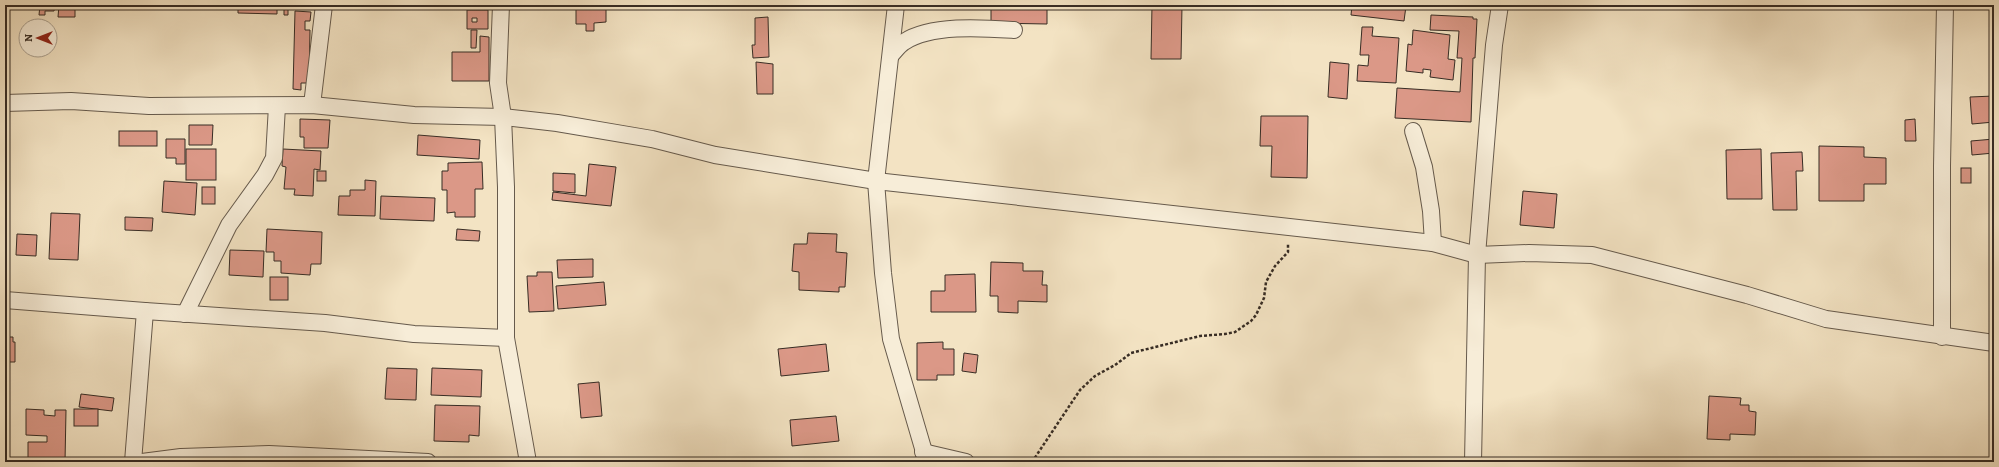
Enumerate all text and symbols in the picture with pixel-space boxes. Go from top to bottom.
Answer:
north arrow [18,18,58,58]
text: N [21,34,36,42]

